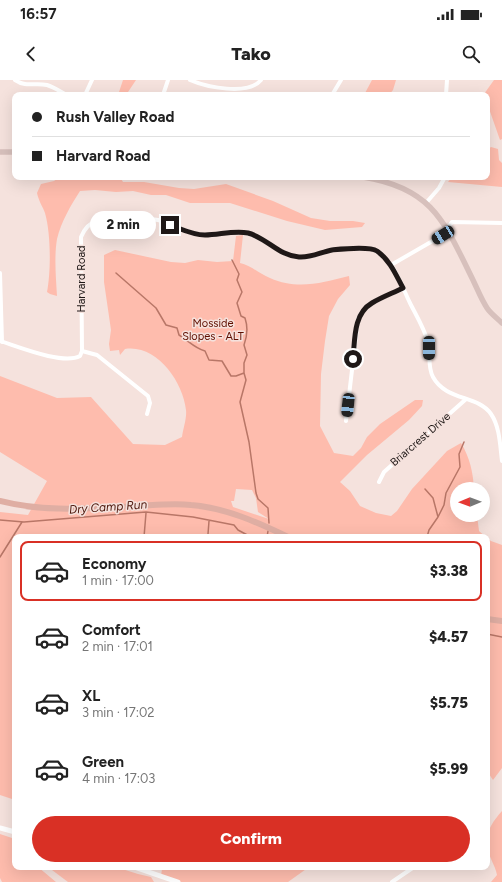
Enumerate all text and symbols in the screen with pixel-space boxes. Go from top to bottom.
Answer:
text: 16:57 [20,5,57,23]
icon: back [20,43,42,65]
text: Tako [231,43,271,65]
icon: search [460,43,482,65]
text: Rush Valley Road [56,108,174,126]
text: Harvard Road [56,147,151,165]
callout: 2 min [90,211,156,239]
route end [161,216,179,234]
text: 2 min [106,217,140,232]
car [430,224,456,246]
street label: Harvard Road [75,246,88,313]
park label: Mosside Slopes - ALT [182,317,244,343]
car [423,336,435,360]
route start [344,350,362,368]
car [341,392,355,418]
street label: Briarcrest Drive [388,410,453,469]
north arrow [450,482,490,522]
map controls [450,482,490,522]
water label: Dry Camp Run [68,497,148,517]
icon: car [34,553,70,589]
text: Economy [82,555,147,573]
text: $3.38 [430,562,468,580]
text: 1 min · 17:00 [82,573,154,588]
icon: car [34,619,70,655]
text: Comfort [82,621,141,639]
text: $4.57 [429,628,468,646]
text: 2 min · 17:01 [82,639,153,654]
icon: car [34,685,70,721]
text: XL [82,687,100,705]
text: $5.75 [430,694,468,712]
text: 3 min · 17:02 [82,705,155,720]
icon: car [34,751,70,787]
text: Green [82,753,124,771]
text: $5.99 [429,760,468,778]
text: 4 min · 17:03 [82,771,155,786]
button: Confirm [32,816,470,862]

